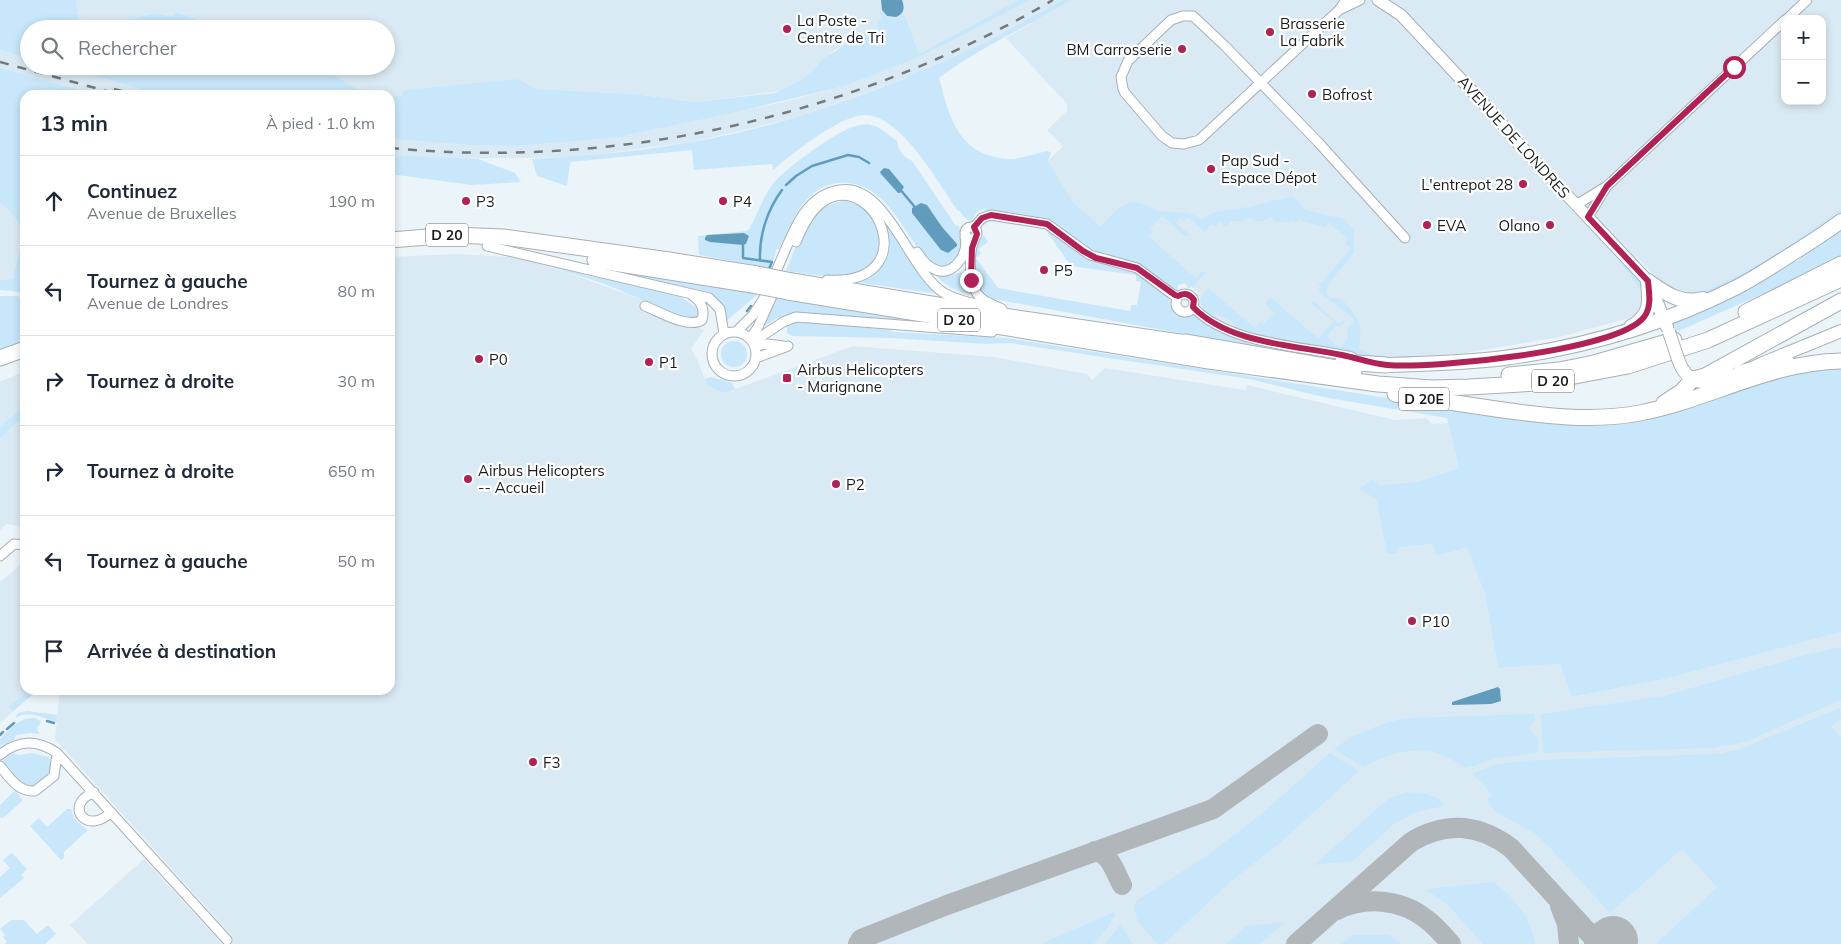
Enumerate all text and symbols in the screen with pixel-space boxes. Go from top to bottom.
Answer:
place label: La Poste - Centre de Tri [797,11,884,47]
place label: Brasserie La Fabrik [1280,14,1345,50]
map controls [1781,15,1826,105]
button: + [1781,15,1826,60]
search box [20,20,395,75]
marker: La Poste - Centre de Tri [781,23,793,35]
marker: Brasserie La Fabrik [1264,26,1276,38]
icon: search [38,34,66,62]
text: Rechercher [78,36,177,60]
place label: BM Carrosserie [1066,40,1172,59]
marker: BM Carrosserie [1176,43,1188,55]
route start [1723,56,1746,79]
button: − [1781,60,1826,105]
street label: AVENUE DE LONDRES [1454,72,1574,202]
place label: Bofrost [1322,85,1372,104]
marker: Bofrost [1306,88,1318,100]
text: 13 min [40,110,108,136]
text: À pied · 1.0 km [266,113,375,133]
place label: Pap Sud - Espace Dépot [1221,151,1317,187]
marker: Pap Sud - Espace Dépot [1205,163,1217,175]
place label: L'entrepot 28 [1421,175,1513,194]
marker: L'entrepot 28 [1517,178,1529,190]
text: Continuez [87,179,177,203]
icon: ahead [40,187,68,215]
text: 190 m [328,191,375,211]
place label: P3 [476,192,495,211]
place label: P4 [733,192,752,211]
marker: P3 [460,195,472,207]
marker: P4 [717,195,729,207]
text: Avenue de Bruxelles [87,203,237,223]
place label: EVA [1437,216,1466,235]
place label: Olano [1498,216,1540,235]
marker: EVA [1421,219,1433,231]
marker: Olano [1544,219,1556,231]
road number: D 20 [426,224,468,246]
place label: P5 [1054,261,1073,280]
marker: P5 [1038,264,1050,276]
text: Tournez à gauche [87,269,248,293]
route end [960,269,983,292]
icon: left [40,277,68,305]
text: 80 m [338,281,375,301]
text: Avenue de Londres [87,293,229,313]
road number: D 20 [938,308,980,332]
place label: P0 [489,350,508,369]
marker: P0 [473,353,485,365]
place label: P1 [659,353,678,372]
marker: P1 [643,356,655,368]
place label: Airbus Helicopters - Marignane [797,360,924,396]
icon: right [40,367,68,395]
text: Tournez à droite [87,369,234,393]
road number: D 20 [1532,370,1574,392]
text: 30 m [338,371,375,391]
marker: Airbus Helicopters - Marignane [781,372,793,384]
road number: D 20E [1399,388,1449,410]
icon: right [40,457,68,485]
text: Tournez à droite [87,459,234,483]
text: 650 m [328,461,375,481]
place label: Airbus Helicopters -- Accueil [478,461,605,497]
marker: Airbus Helicopters -- Accueil [462,473,474,485]
place label: P2 [846,475,865,494]
marker: P2 [830,478,842,490]
icon: left [40,547,68,575]
text: Tournez à gauche [87,549,248,573]
text: 50 m [338,551,375,571]
place label: P10 [1422,612,1450,631]
marker: P10 [1406,615,1418,627]
icon: arrive [40,637,68,665]
text: Arrivée à destination [87,639,276,663]
place label: F3 [543,753,560,772]
marker: F3 [527,756,539,768]

